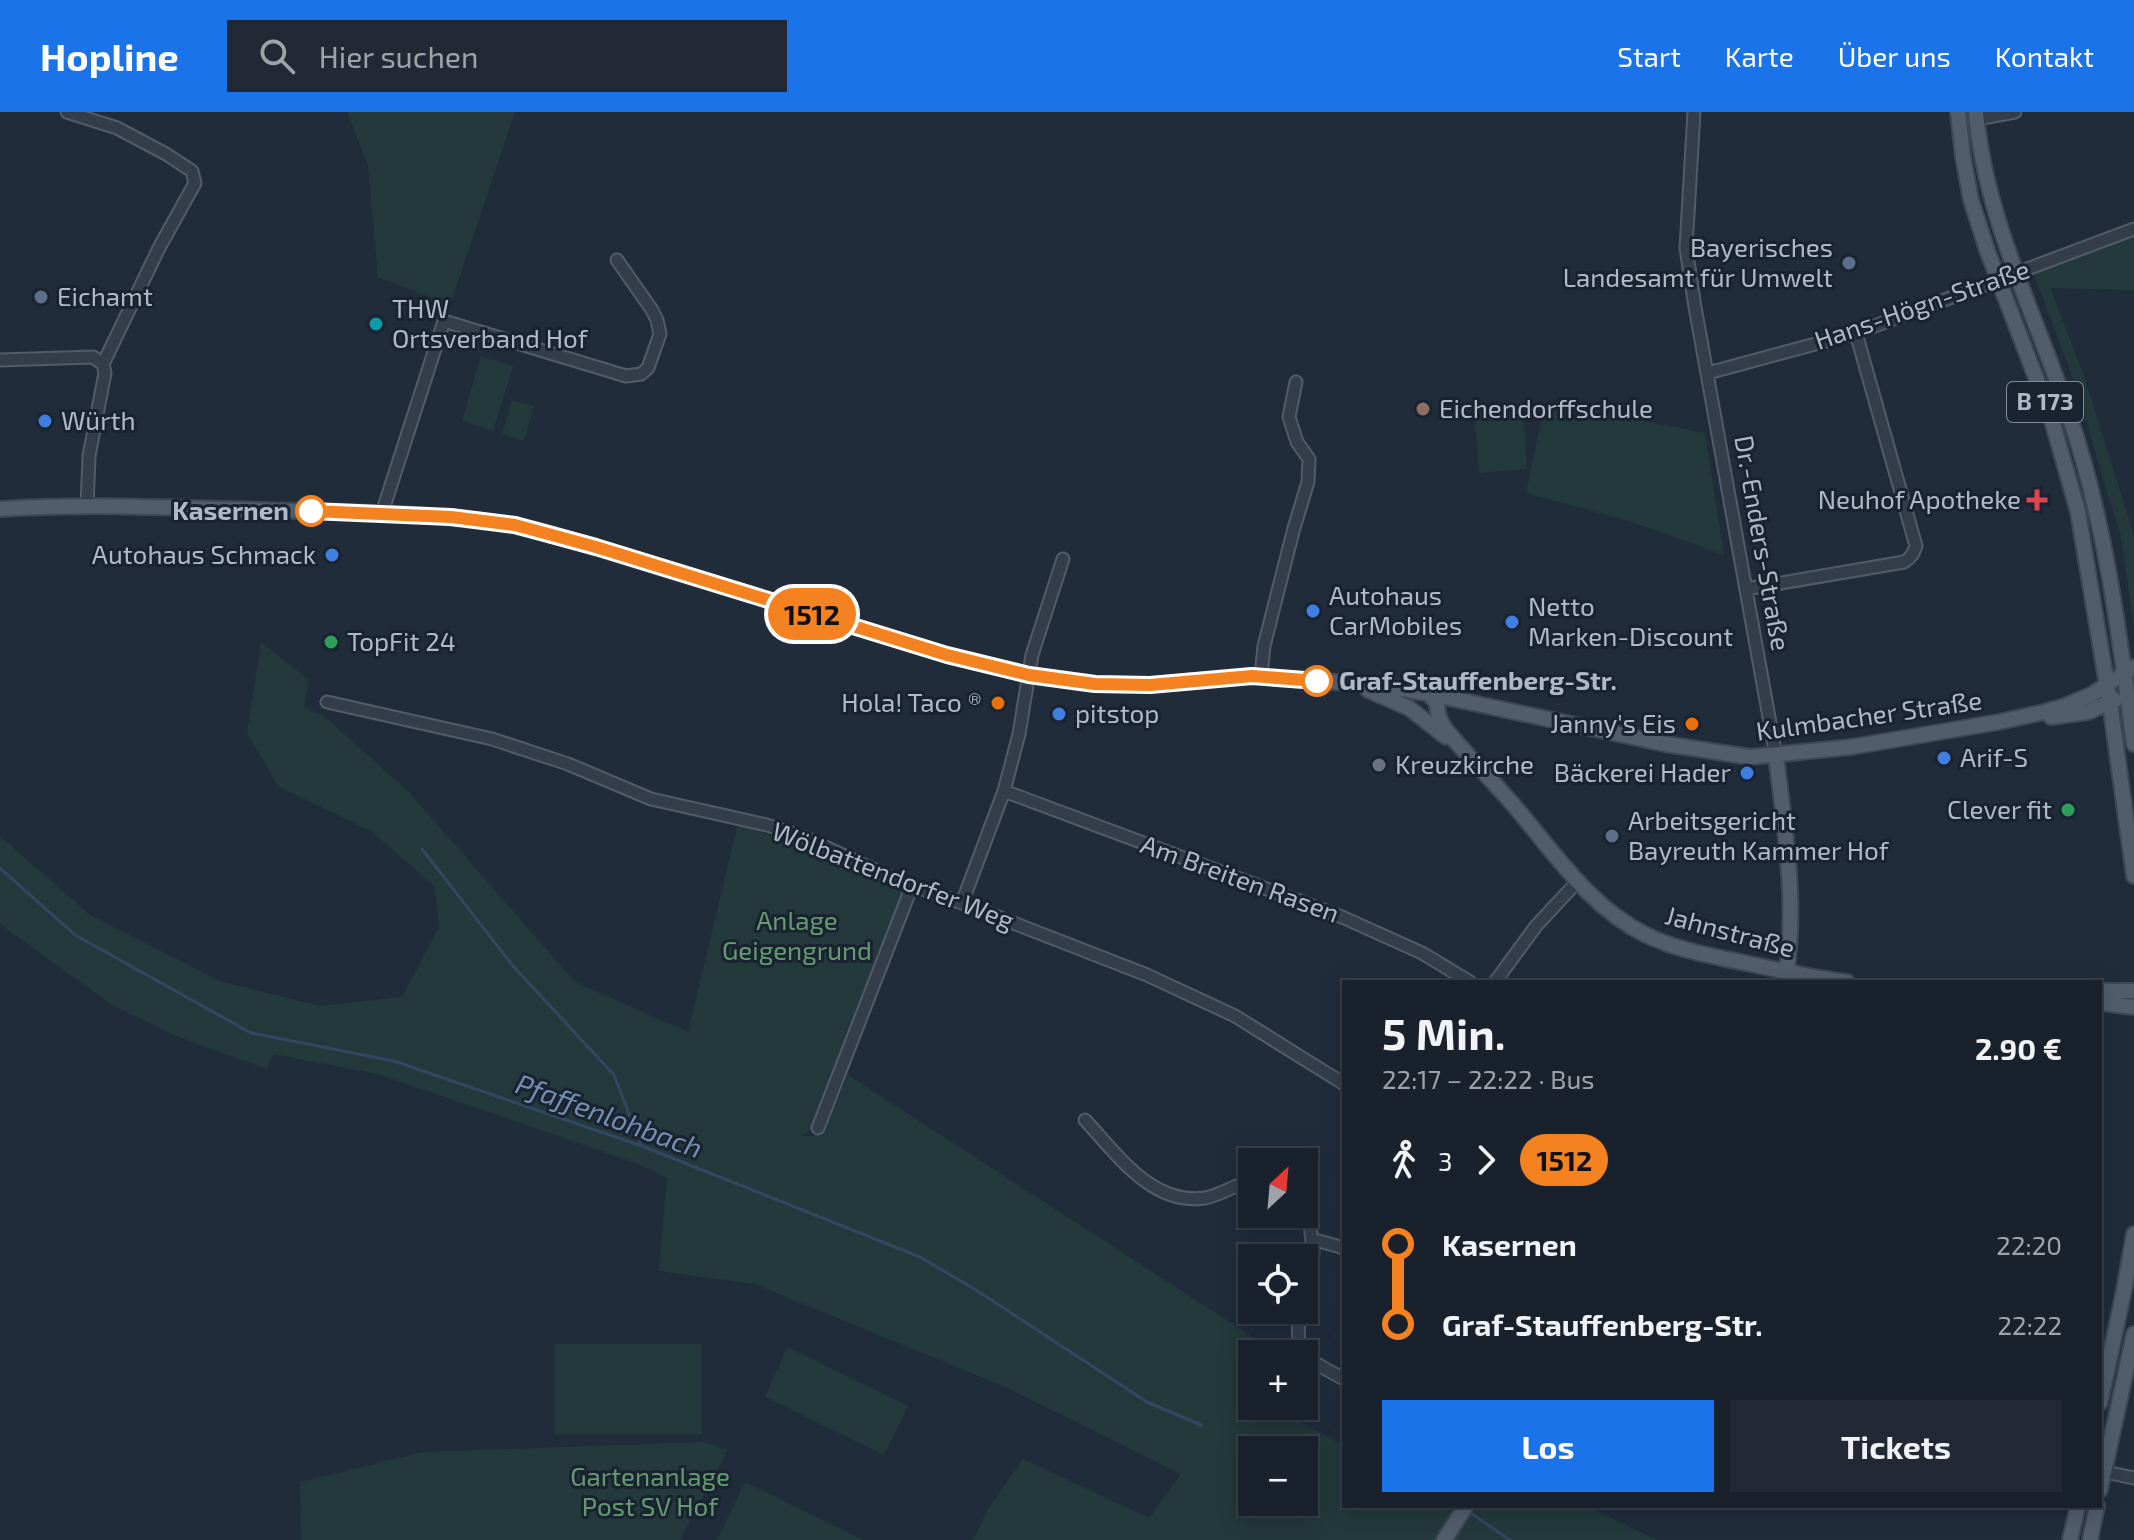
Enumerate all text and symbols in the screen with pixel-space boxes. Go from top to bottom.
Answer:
search box [227,20,787,92]
text: Hopline [40,33,179,79]
icon: search [255,34,299,78]
text: Hier suchen [319,38,478,74]
text: Start [1617,39,1681,73]
text: Karte [1725,39,1794,73]
text: Über uns [1838,39,1951,73]
text: Kontakt [1995,39,2094,73]
place label: Bayerisches Landesamt für Umwelt [1563,231,1833,292]
street label: Hans-Högn-Straße [1810,252,2033,355]
marker: Bayerisches Landesamt für Umwelt [1840,254,1858,272]
place label: Eichamt [57,280,153,311]
marker: Eichamt [32,288,50,306]
place label: THW Ortsverband Hof [392,292,589,353]
marker: THW Ortsverband Hof [367,315,385,333]
road number: B 173 [2007,382,2083,422]
place label: Eichendorffschule [1439,392,1653,423]
marker: Eichendorffschule [1414,400,1432,418]
place label: Würth [61,404,136,435]
marker: Würth [36,412,54,430]
street label: Dr.-Enders-Straße [1729,433,1798,653]
place label: Neuhof Apotheke [1818,483,2021,514]
marker: Neuhof Apotheke [2028,491,2046,509]
place label: Kasernen [172,494,289,525]
marker: Kasernen [296,496,326,526]
place label: Autohaus Schmack [92,538,316,569]
marker: Autohaus Schmack [323,546,341,564]
place label: Autohaus CarMobiles [1329,579,1462,640]
line badge: 1512 [756,588,868,640]
place label: Netto Marken-Discount [1528,590,1733,651]
text: 1512 [784,597,840,631]
marker: Autohaus CarMobiles [1304,602,1322,620]
marker: Netto Marken-Discount [1503,613,1521,631]
place label: TopFit 24 [347,625,456,656]
marker: TopFit 24 [322,633,340,651]
place label: Graf-Stauffenberg-Str. [1339,664,1617,695]
marker: Graf-Stauffenberg-Str. [1302,666,1332,696]
street label: Kulmbacher Straße [1754,683,1984,746]
place label: Hola! Taco ® [841,686,982,717]
marker: Hola! Taco ® [989,694,1007,712]
place label: pitstop [1075,697,1159,728]
marker: pitstop [1050,705,1068,723]
place label: Janny's Eis [1550,707,1676,738]
marker: Janny's Eis [1683,715,1701,733]
place label: Arif-S [1960,741,2028,772]
place label: Kreuzkirche [1395,748,1534,779]
marker: Arif-S [1935,749,1953,767]
marker: Kreuzkirche [1370,756,1388,774]
place label: Bäckerei Hader [1554,756,1731,787]
marker: Bäckerei Hader [1738,764,1756,782]
place label: Clever fit [1947,793,2052,824]
marker: Clever fit [2059,801,2077,819]
place label: Arbeitsgericht Bayreuth Kammer Hof [1628,804,1890,865]
street label: Wölbattendorfer Weg [768,814,1019,935]
street label: Am Breiten Rasen [1137,827,1344,928]
marker: Arbeitsgericht Bayreuth Kammer Hof [1603,827,1621,845]
street label: Jahnstraße [1662,898,1798,963]
park label: Anlage Geigengrund [722,904,872,965]
text: 5 Min. [1382,1006,1505,1059]
text: 2.90 € [1975,1030,2062,1066]
text: 22:17 – 22:22 · Bus [1382,1063,1594,1094]
water label: Pfaffenlohbach [511,1066,707,1165]
icon: walk [1382,1138,1426,1182]
icon: forward [1464,1138,1508,1182]
text: 1512 [1536,1143,1592,1177]
text: 3 [1438,1145,1452,1176]
north arrow [1238,1148,1318,1228]
map controls [1238,1148,1318,1516]
text: Kasernen [1442,1226,1577,1262]
text: 22:20 [1996,1229,2062,1260]
button: locate [1238,1244,1318,1324]
text: Graf-Stauffenberg-Str. [1442,1306,1763,1342]
text: 22:22 [1997,1309,2062,1340]
button: + [1238,1340,1318,1420]
button: Los [1382,1400,1714,1492]
button: Tickets [1730,1400,2062,1492]
button: − [1238,1436,1318,1516]
park label: Gartenanlage Post SV Hof [570,1460,730,1521]

